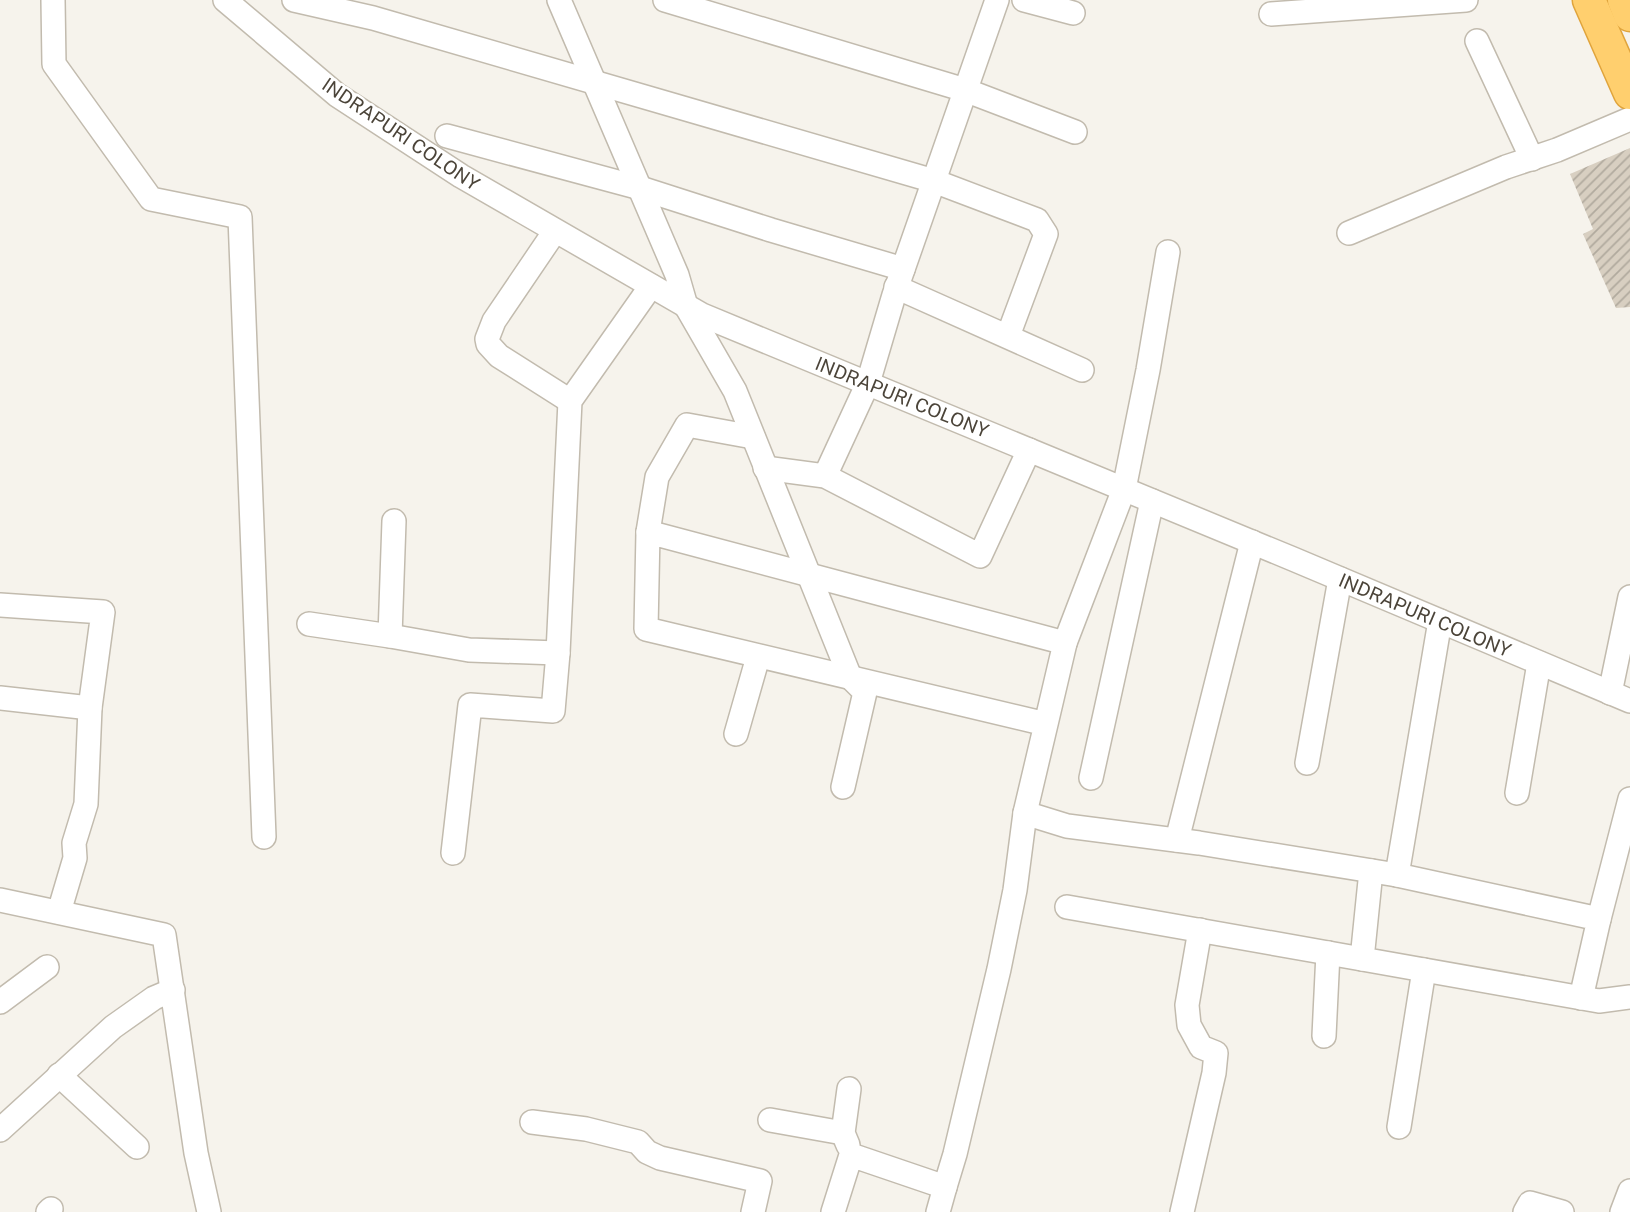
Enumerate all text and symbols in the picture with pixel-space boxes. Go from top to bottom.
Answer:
street label: INDRAPURI COLONY [318,73,484,195]
street label: INDRAPURI COLONY [812,352,992,442]
street label: INDRAPURI COLONY [1336,569,1515,661]

